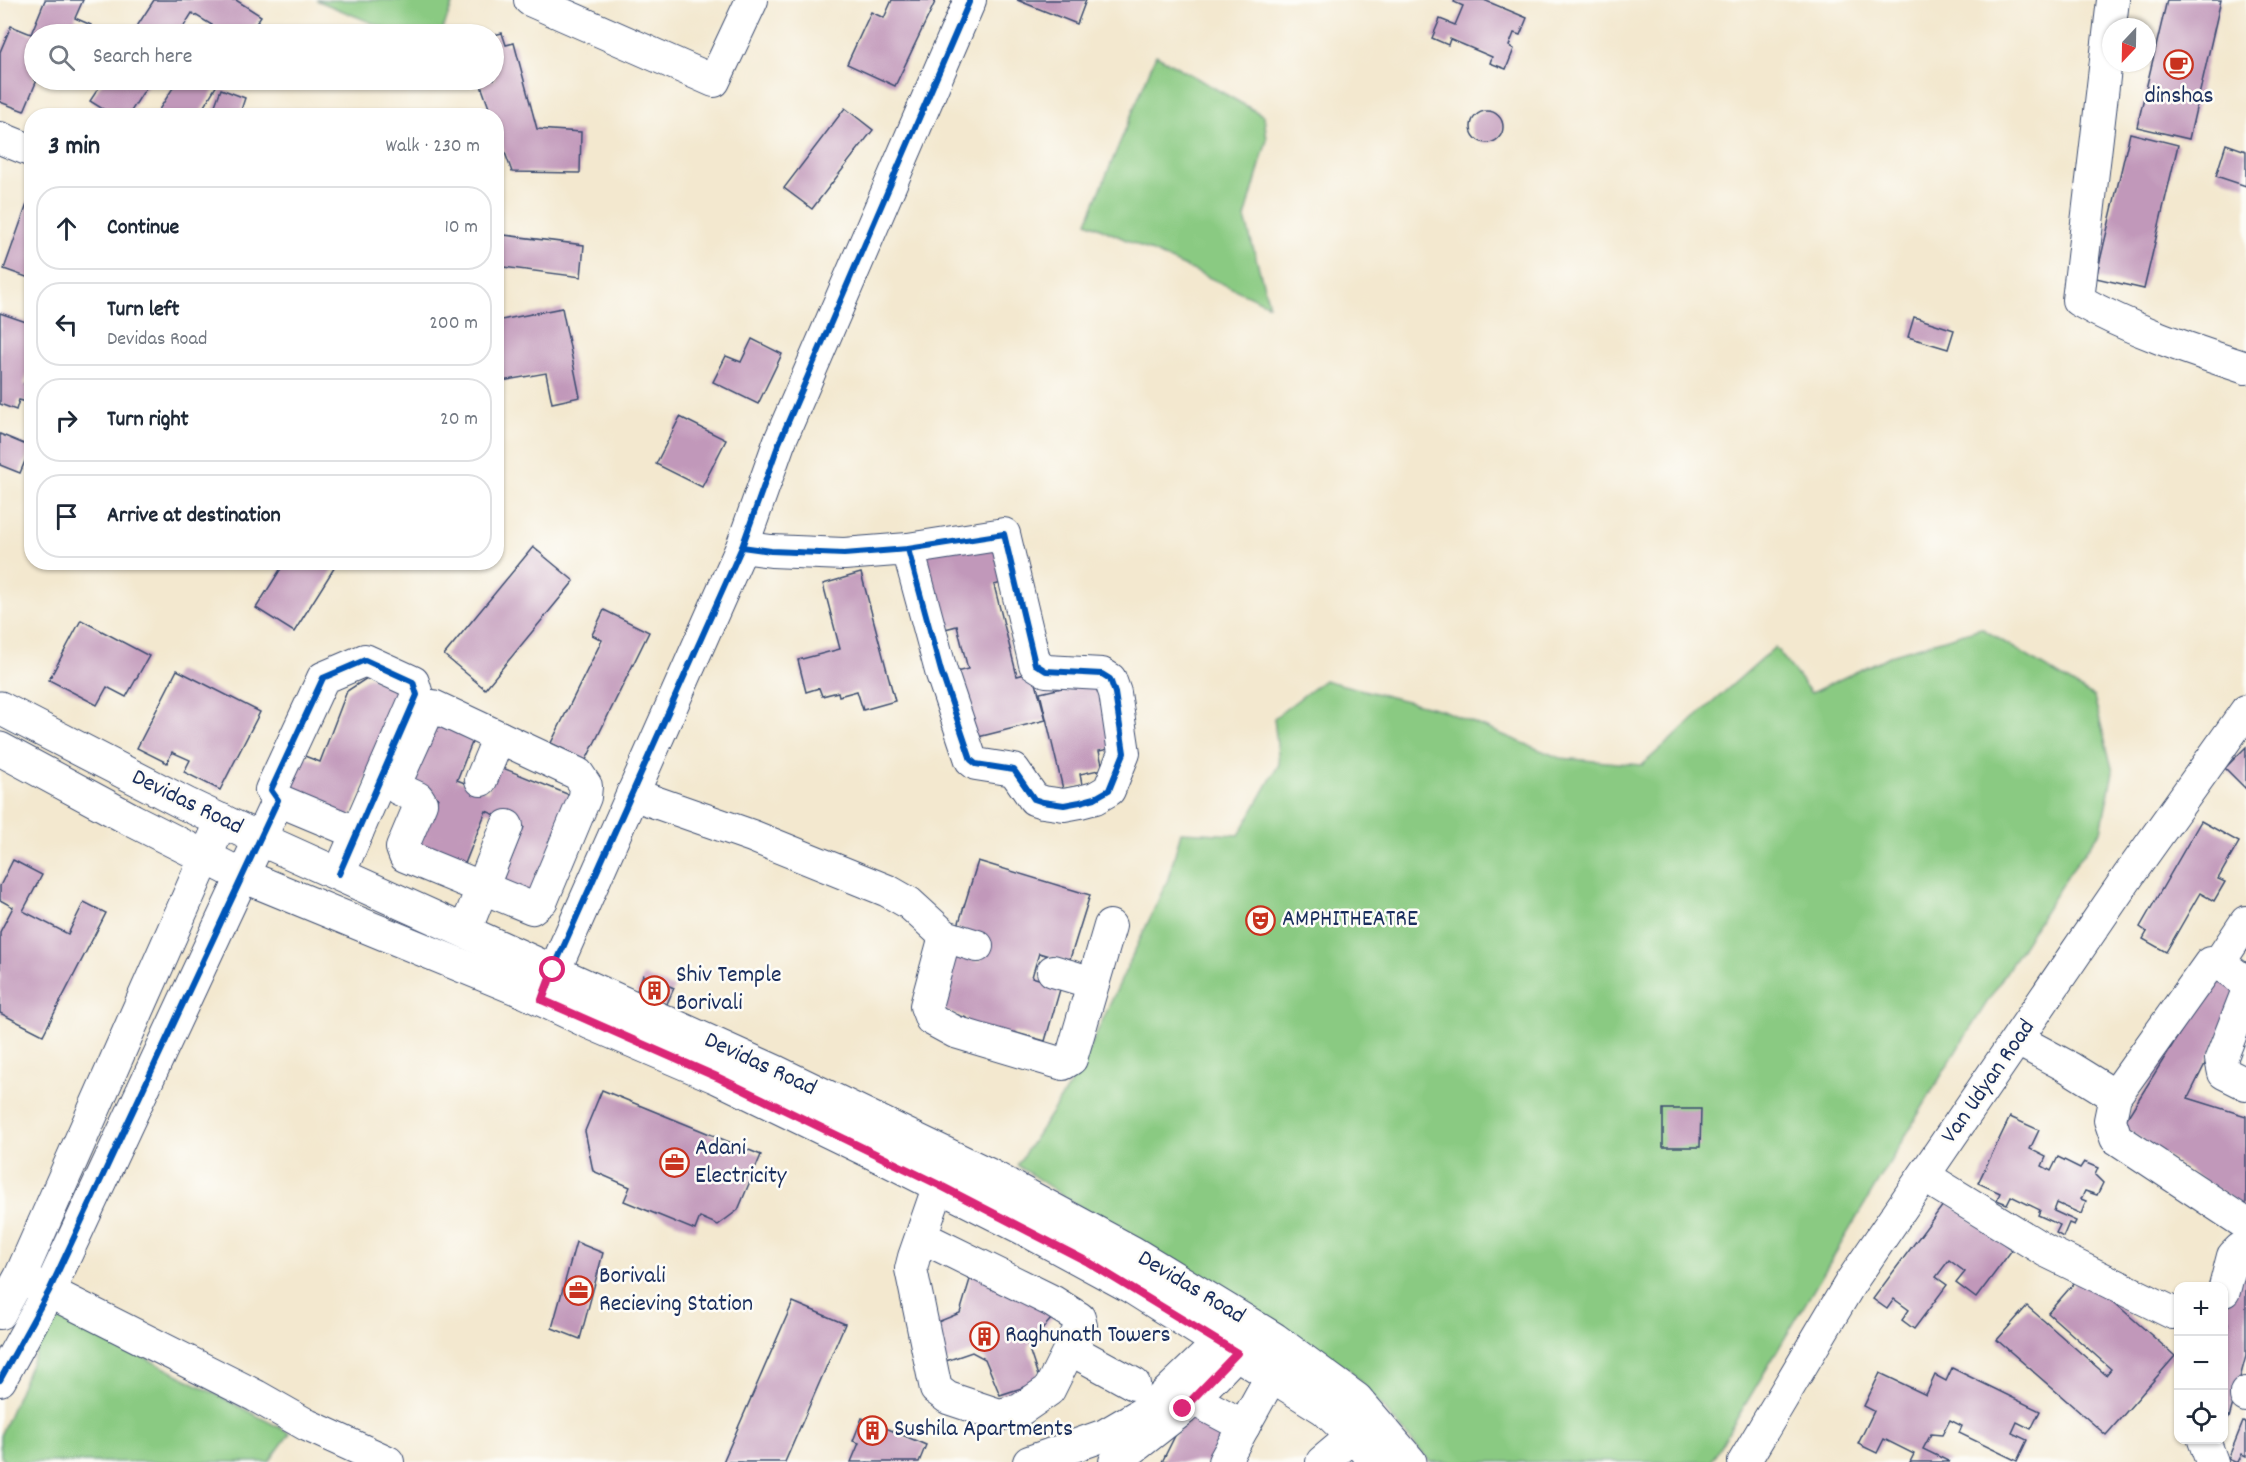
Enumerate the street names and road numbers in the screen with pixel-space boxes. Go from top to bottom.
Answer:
street label: Devidas Road [125,761,249,845]
street label: Van Udyan Road [1934,1013,2044,1151]
street label: Devidas Road [698,1024,822,1106]
street label: Devidas Road [1131,1242,1251,1334]

